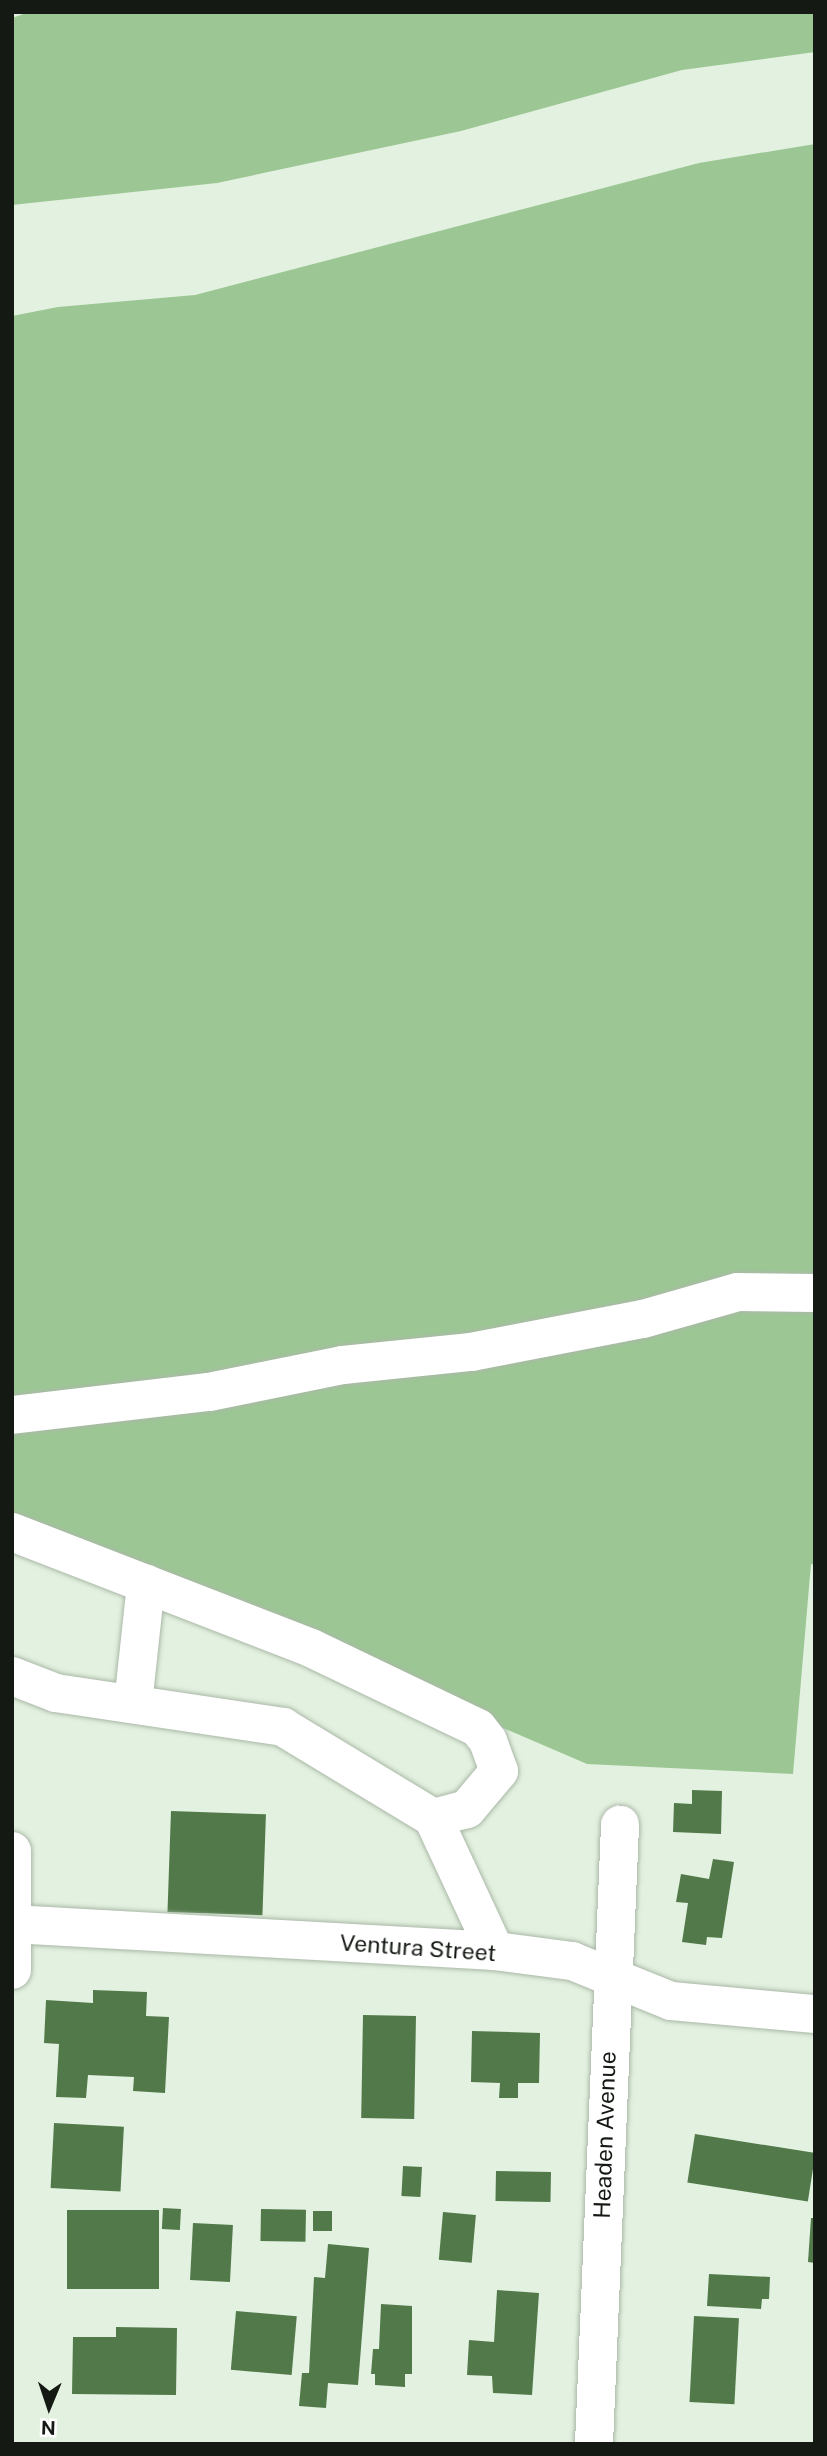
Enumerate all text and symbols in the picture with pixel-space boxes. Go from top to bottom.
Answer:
street label: Ventura Street [339,1929,497,1967]
street label: Headen Avenue [588,2051,622,2219]
north arrow [14,2372,84,2442]
text: N [40,2417,56,2439]

